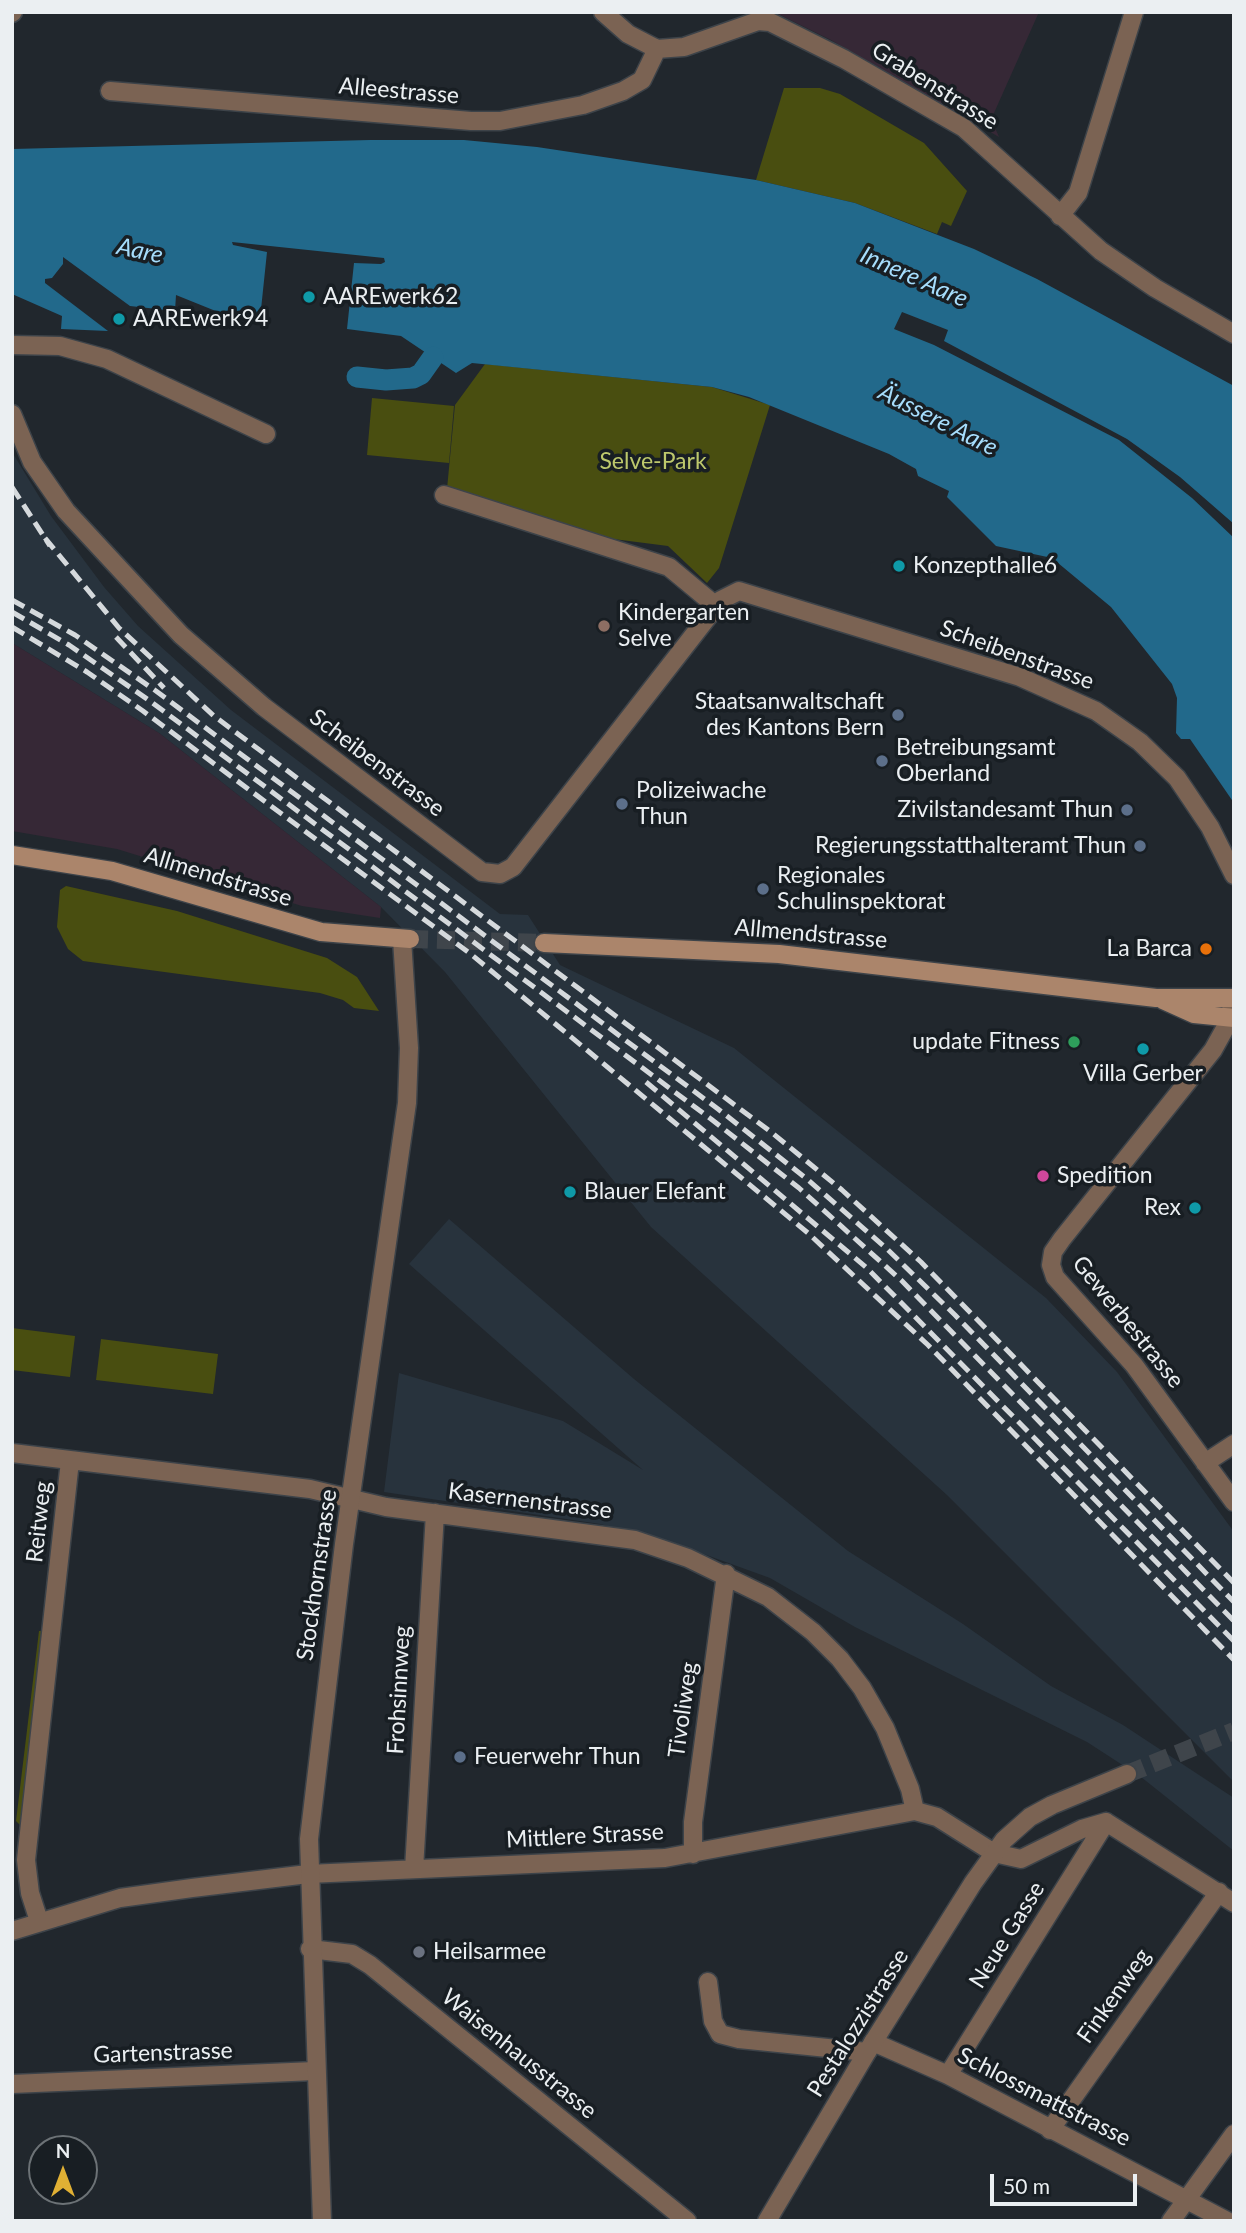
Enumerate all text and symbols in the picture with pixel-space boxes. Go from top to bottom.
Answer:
street label: Grabenstrasse [867,36,1003,136]
street label: Alleestrasse [338,72,460,110]
water label: Aare [114,232,166,270]
water label: Innere Aare [856,241,972,313]
place label: AAREwerk62 [323,283,458,311]
marker: AAREwerk62 [301,289,317,305]
place label: AAREwerk94 [133,305,268,333]
marker: AAREwerk94 [111,311,127,327]
water label: Äussere Aare [874,378,1002,462]
park label: Selve-Park [599,448,707,476]
place label: Konzepthalle6 [913,552,1057,580]
marker: Konzepthalle6 [891,558,907,574]
place label: Kindergarten Selve [618,599,750,653]
street label: Scheibenstrasse [936,614,1098,696]
marker: Kindergarten Selve [596,618,612,634]
place label: Staatsanwaltschaft des Kantons Bern [695,688,884,742]
street label: Scheibenstrasse [304,703,450,823]
marker: Staatsanwaltschaft des Kantons Bern [890,707,906,723]
place label: Betreibungsamt Oberland [896,734,1055,788]
marker: Betreibungsamt Oberland [874,753,890,769]
place label: Polizeiwache Thun [636,777,766,831]
marker: Polizeiwache Thun [614,796,630,812]
place label: Zivilstandesamt Thun [897,796,1113,824]
marker: Zivilstandesamt Thun [1119,802,1135,818]
place label: Regierungsstatthalteramt Thun [815,832,1126,860]
marker: Regierungsstatthalteramt Thun [1132,838,1148,854]
street label: Allmendstrasse [141,841,295,913]
place label: Regionales Schulinspektorat [777,862,945,916]
marker: Regionales Schulinspektorat [755,881,771,897]
street label: Allmendstrasse [734,914,888,954]
place label: La Barca [1106,935,1192,963]
marker: La Barca [1198,941,1214,957]
place label: update Fitness [912,1028,1060,1056]
marker: update Fitness [1066,1034,1082,1050]
marker: Villa Gerber [1135,1041,1151,1057]
place label: Villa Gerber [1083,1060,1203,1088]
place label: Spedition [1057,1162,1153,1190]
marker: Spedition [1035,1168,1051,1184]
place label: Blauer Elefant [584,1178,726,1206]
marker: Blauer Elefant [562,1184,578,1200]
place label: Rex [1144,1194,1181,1222]
marker: Rex [1187,1200,1203,1216]
street label: Gewerbestrasse [1066,1250,1190,1394]
street label: Kasernenstrasse [447,1477,613,1525]
street label: Reitweg [21,1480,57,1564]
street label: Stockhornstrasse [291,1488,343,1662]
street label: Frohsinnweg [382,1625,416,1755]
street label: Tivoliweg [663,1660,703,1760]
place label: Feuerwehr Thun [474,1743,641,1771]
marker: Feuerwehr Thun [452,1749,468,1765]
street label: Mittlere Strasse [505,1818,665,1854]
street label: Neue Gasse [963,1877,1051,1993]
place label: Heilsarmee [433,1938,546,1966]
street label: Finkenweg [1071,1943,1157,2049]
marker: Heilsarmee [411,1944,427,1960]
street label: Pestalozzistrasse [801,1944,915,2102]
street label: Waisenhausstrasse [436,1983,602,2125]
street label: Gartenstrasse [93,2037,233,2069]
street label: Schlossmattstrasse [953,2041,1135,2153]
north arrow [28,2135,98,2205]
text: N [56,2139,70,2162]
scale bar [994,2160,1141,2204]
text: 50 m [1003,2173,1050,2198]

